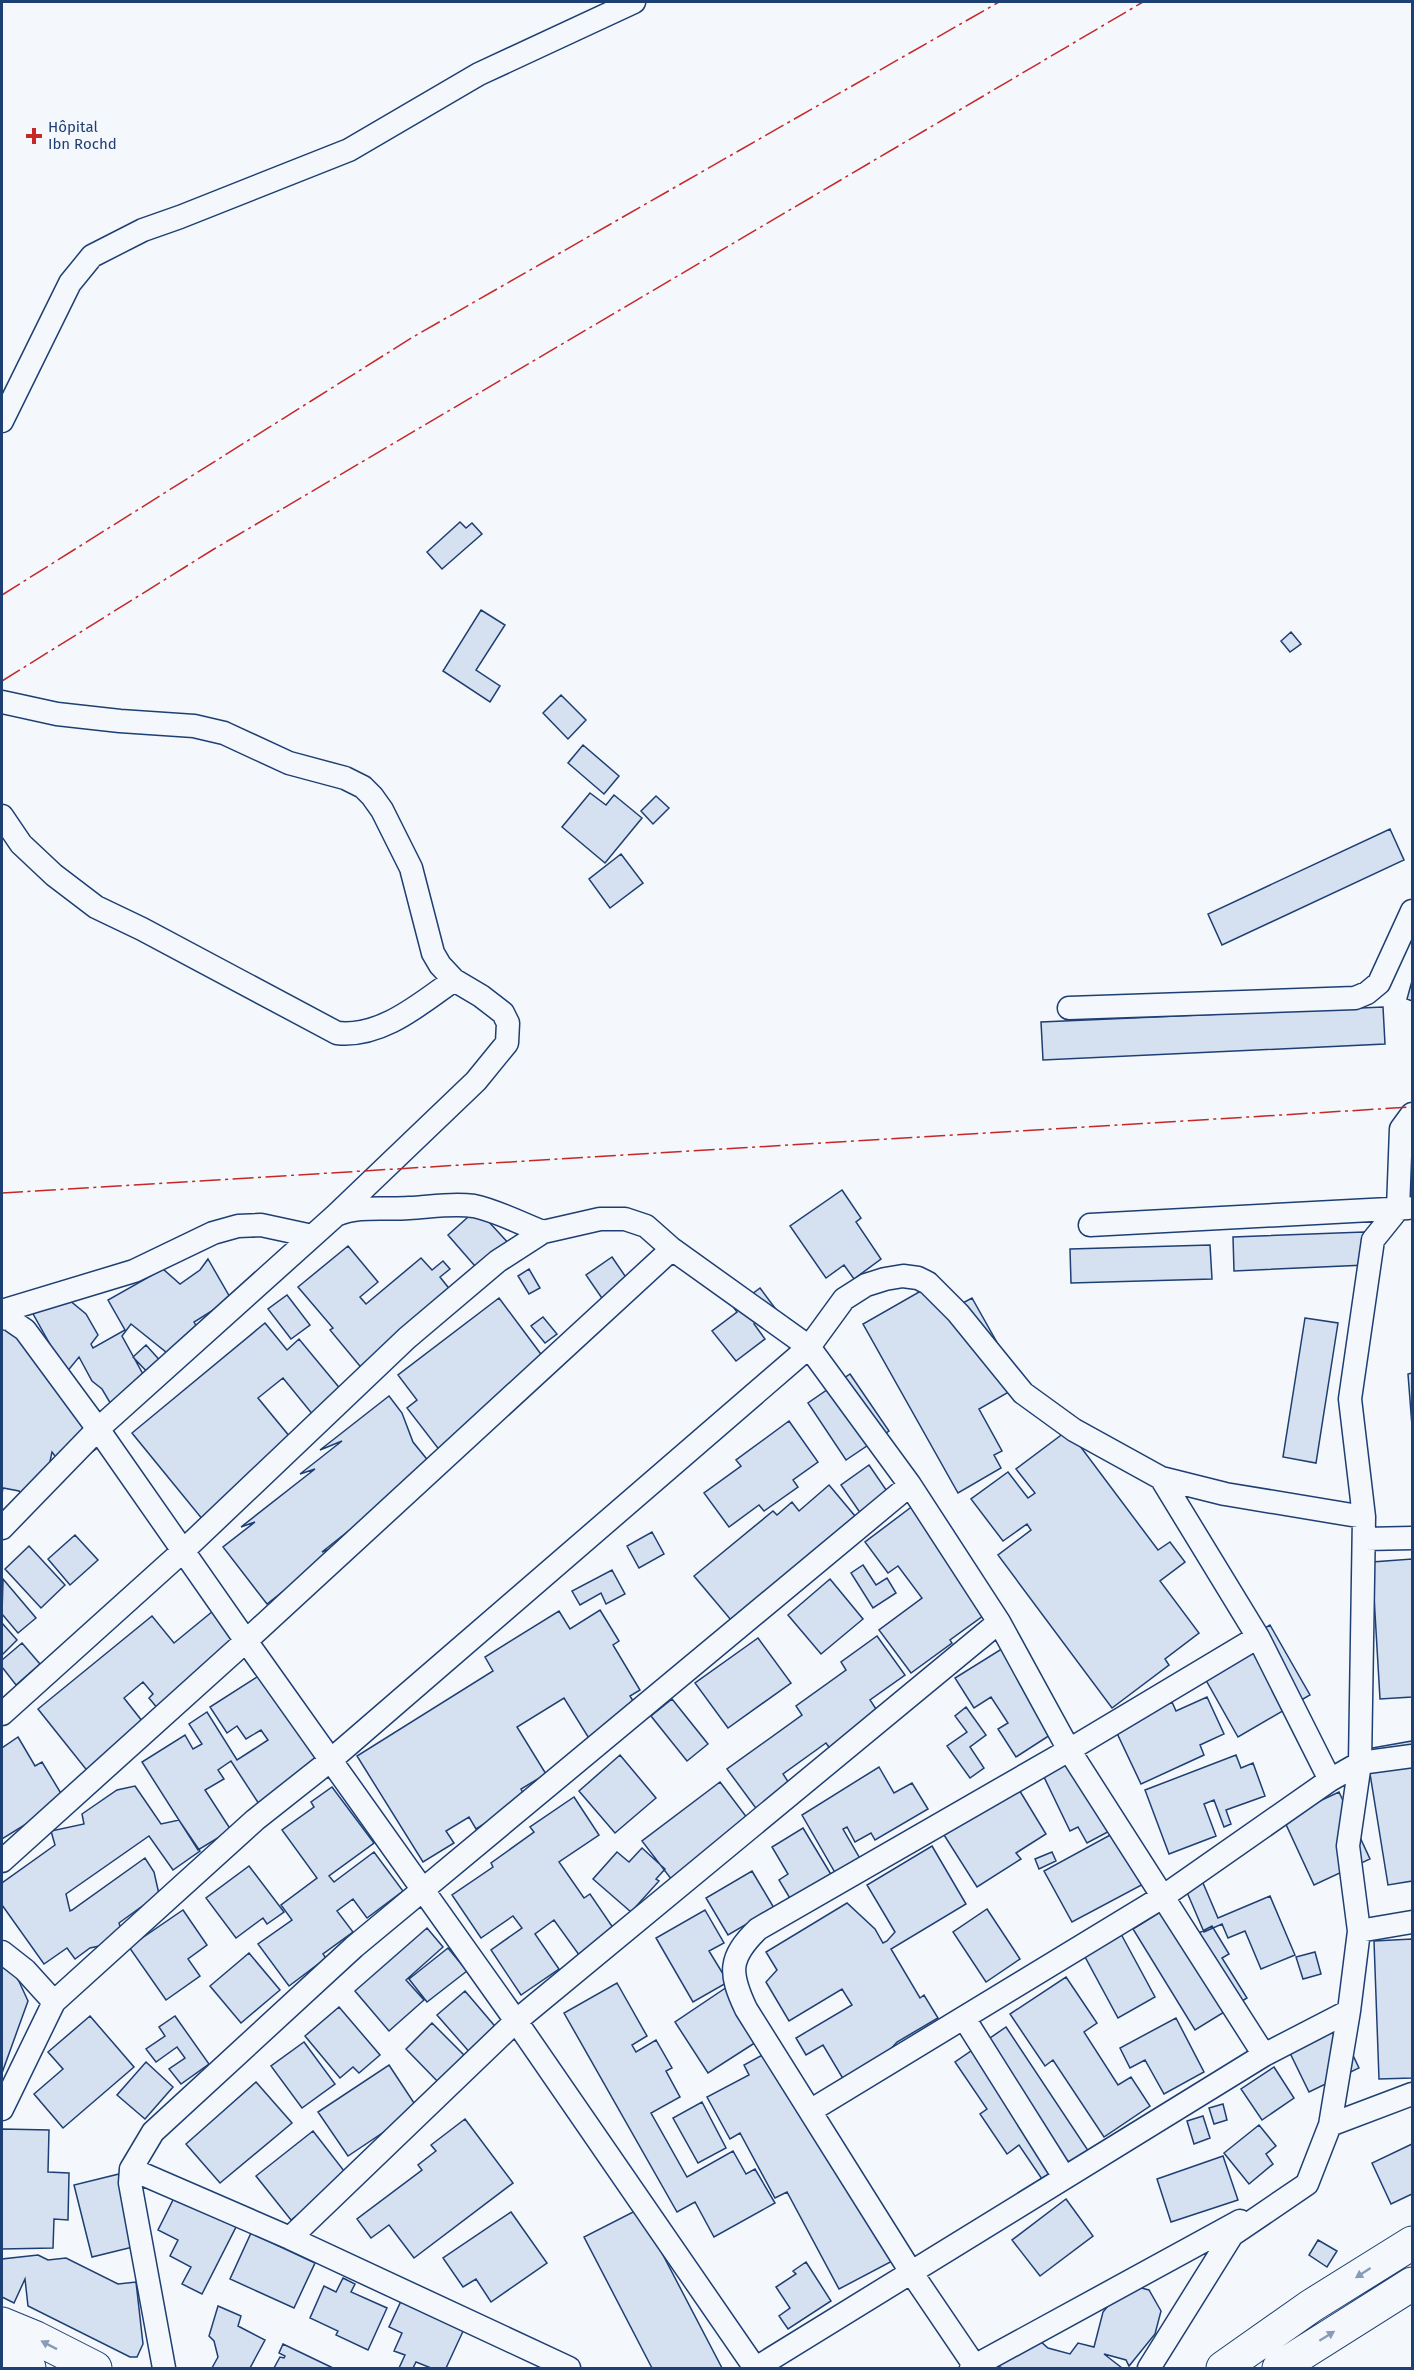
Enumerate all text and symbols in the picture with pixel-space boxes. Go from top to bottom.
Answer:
place label: Hôpital Ibn Rochd [48,118,117,153]
marker: Hôpital Ibn Rochd [25,127,43,145]
one-way arrow [1355,2268,1371,2279]
one-way arrow [1319,2330,1335,2341]
one-way arrow [40,2340,57,2350]

